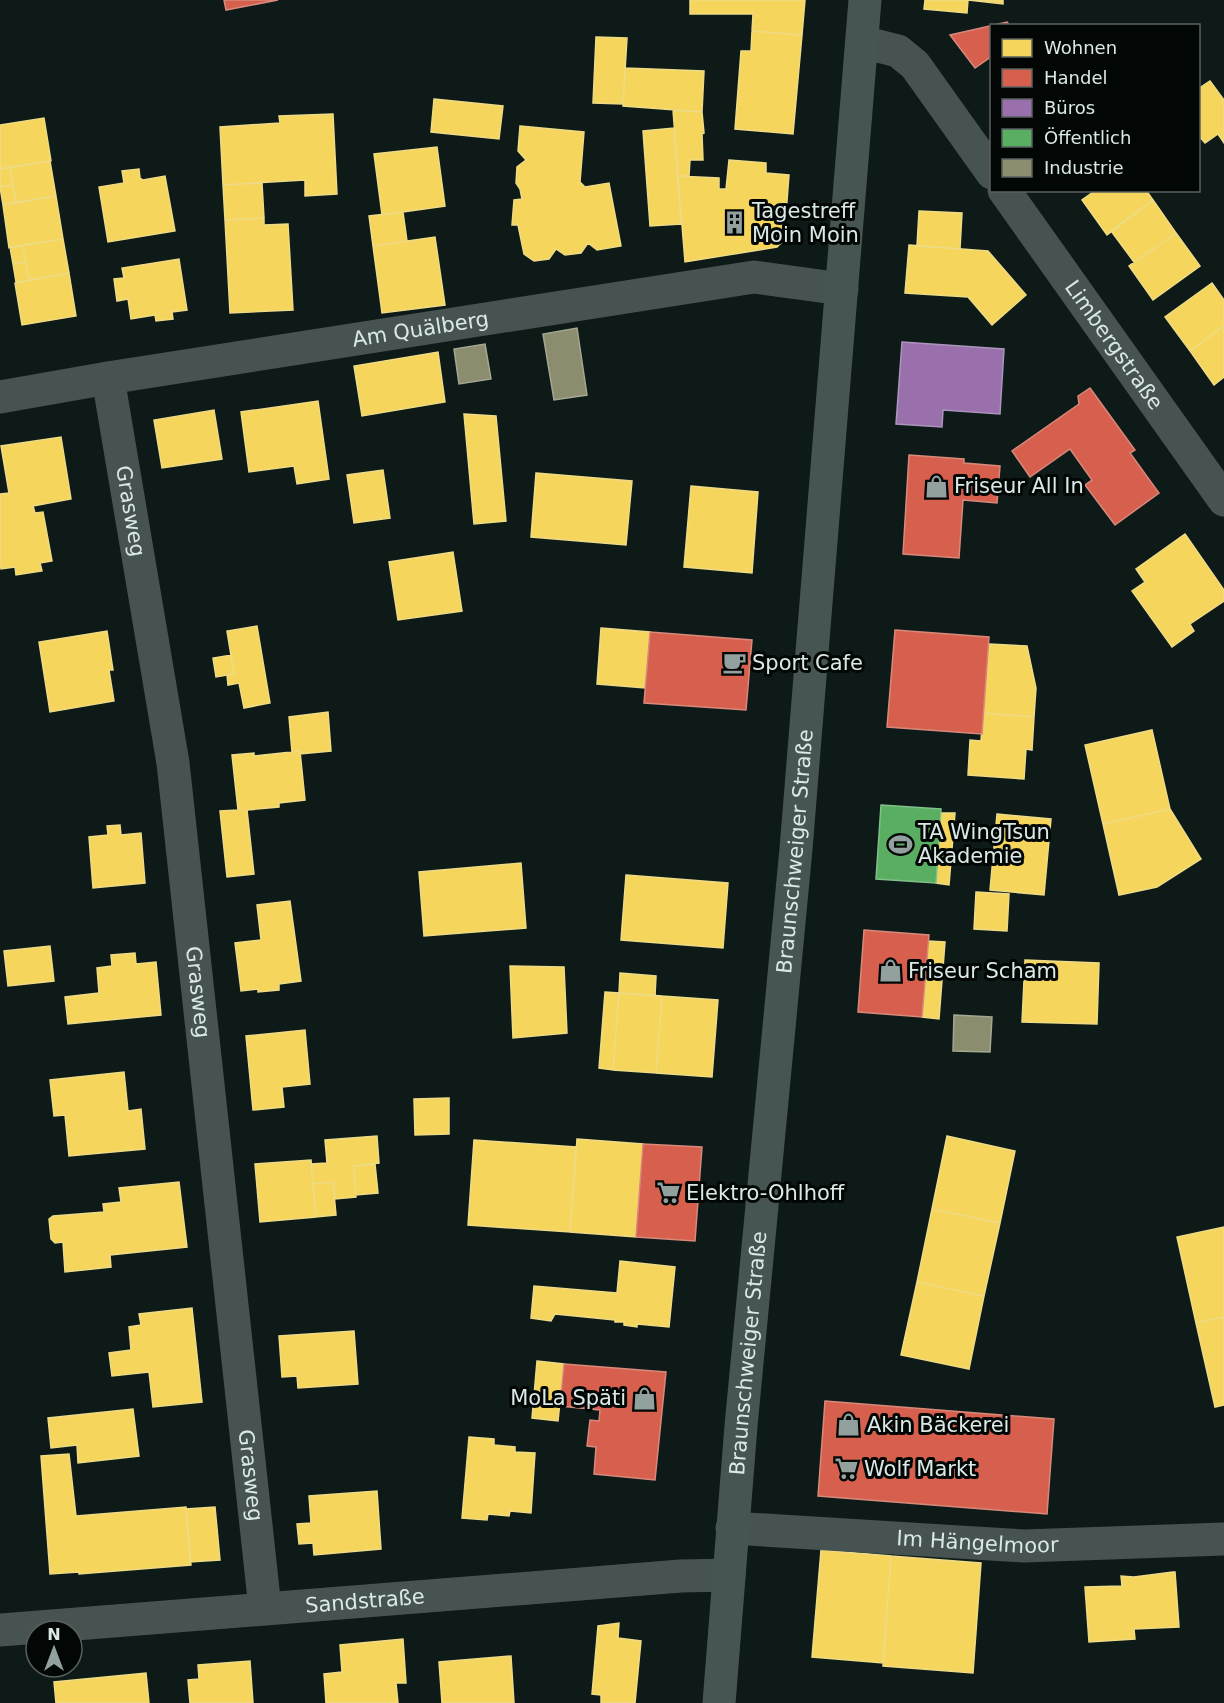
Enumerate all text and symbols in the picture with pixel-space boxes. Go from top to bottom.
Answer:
legend [990,24,1200,192]
text: Wohnen [1044,37,1117,58]
text: Handel [1044,67,1107,88]
text: Büros [1044,97,1095,118]
text: Öffentlich [1044,127,1131,148]
text: Industrie [1044,157,1123,178]
place label: Tagestreff Moin Moin [751,199,859,247]
building icon: Tagestreff Moin Moin [721,210,747,236]
street label: Limbergstraße [1060,276,1168,414]
street label: Am Quälberg [351,307,491,352]
street label: Grasweg [111,464,150,559]
shop icon: Friseur All In [923,473,949,499]
place label: Friseur All In [954,474,1084,498]
cafe icon: Sport Cafe [721,650,747,676]
place label: Sport Cafe [752,651,863,675]
street label: Braunschweiger Straße [772,728,818,975]
place label: TA WingTsun Akademie [917,820,1050,868]
sports icon: TA WingTsun Akademie [887,831,913,857]
street label: Grasweg [181,945,215,1039]
shop icon: Friseur Scham [877,958,903,984]
place label: Friseur Scham [908,959,1057,983]
supermarket icon: Elektro-Ohlhoff [655,1180,681,1206]
place label: Elektro-Ohlhoff [686,1181,845,1205]
street label: Braunschweiger Straße [725,1230,772,1476]
shop icon: MoLa Späti [631,1385,657,1411]
place label: MoLa Späti [510,1386,626,1410]
shop icon: Akin Bäckerei [836,1412,862,1438]
place label: Akin Bäckerei [867,1413,1009,1437]
street label: Grasweg [234,1428,267,1522]
supermarket icon: Wolf Markt [833,1456,859,1482]
place label: Wolf Markt [864,1457,976,1481]
street label: Im Hängelmoor [896,1526,1059,1558]
street label: Sandstraße [304,1584,425,1618]
north arrow [24,1619,84,1679]
text: N [47,1625,61,1644]

